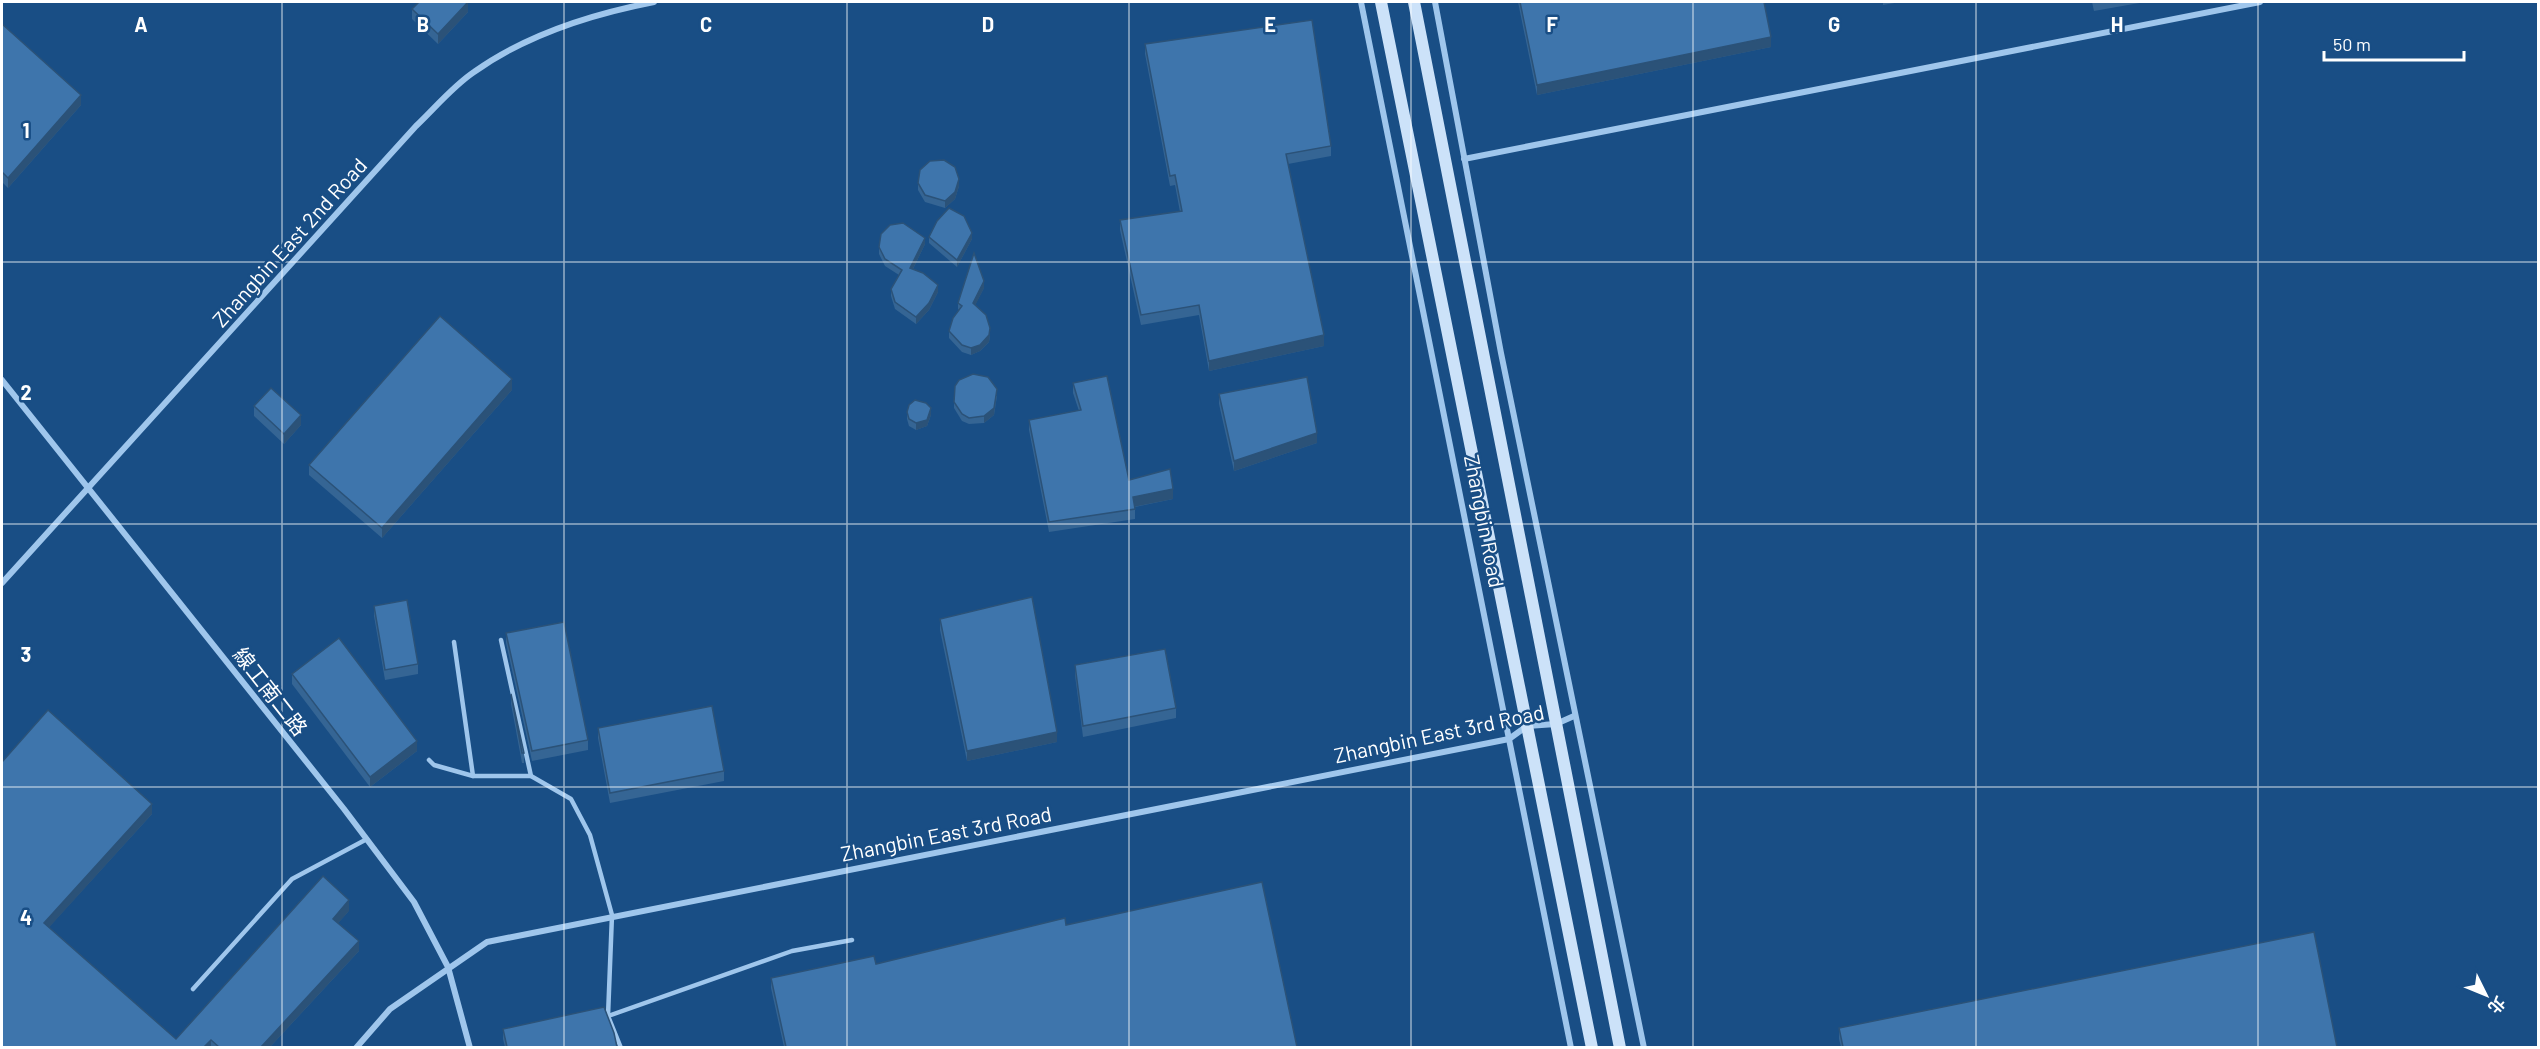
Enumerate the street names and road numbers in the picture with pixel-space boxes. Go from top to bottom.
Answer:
street label: Zhangbin East 2nd Road [207,152,371,332]
street label: Zhangbin Road [1460,452,1510,590]
street label: 線工南二路 [229,642,313,740]
street label: Zhangbin East 3rd Road [1332,698,1546,768]
street label: Zhangbin East 3rd Road [838,800,1054,866]

